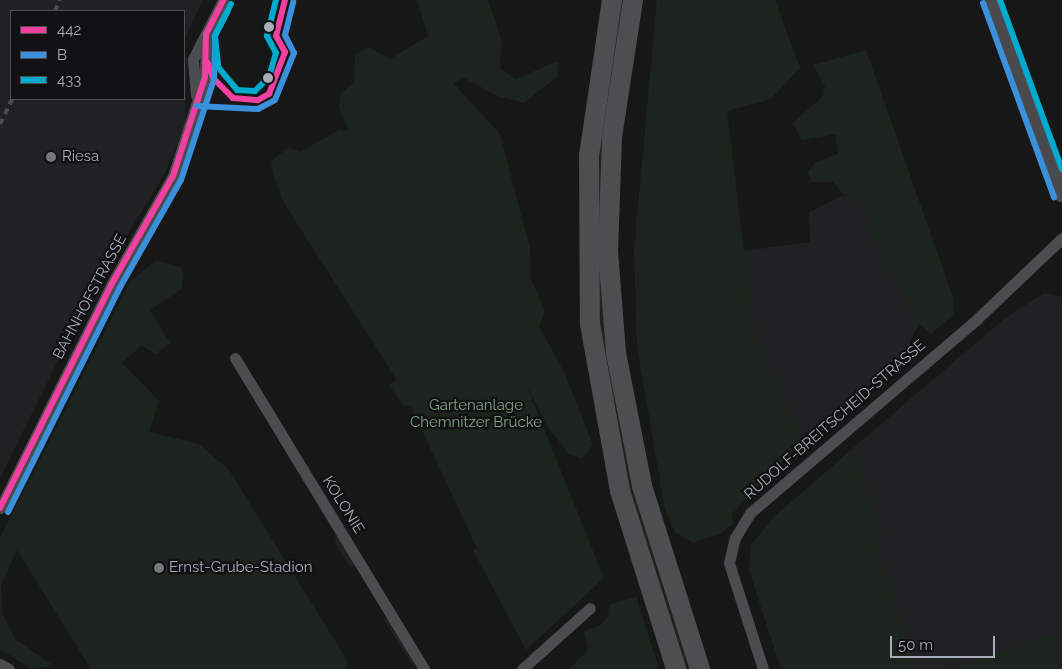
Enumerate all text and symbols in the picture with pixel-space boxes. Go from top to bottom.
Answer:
legend [10,10,185,100]
text: 442 [57,21,81,39]
unlabelled marker [264,22,274,32]
text: B [57,46,67,64]
text: 433 [57,71,81,89]
unlabelled marker [263,73,273,83]
place label: Riesa [62,148,99,166]
marker: Riesa [44,150,58,164]
street label: BAHNHOFSTRASSE [49,231,131,363]
street label: RUDOLF-BREITSCHEID-STRASSE [741,336,929,504]
park label: Gartenanlage Chemnitzer Brücke [410,396,542,431]
street label: KOLONIE [318,473,368,537]
place label: Ernst-Grube-Stadion [169,559,312,577]
marker: Ernst-Grube-Stadion [153,562,165,574]
scale bar [892,626,997,658]
text: 50 m [898,636,933,654]

